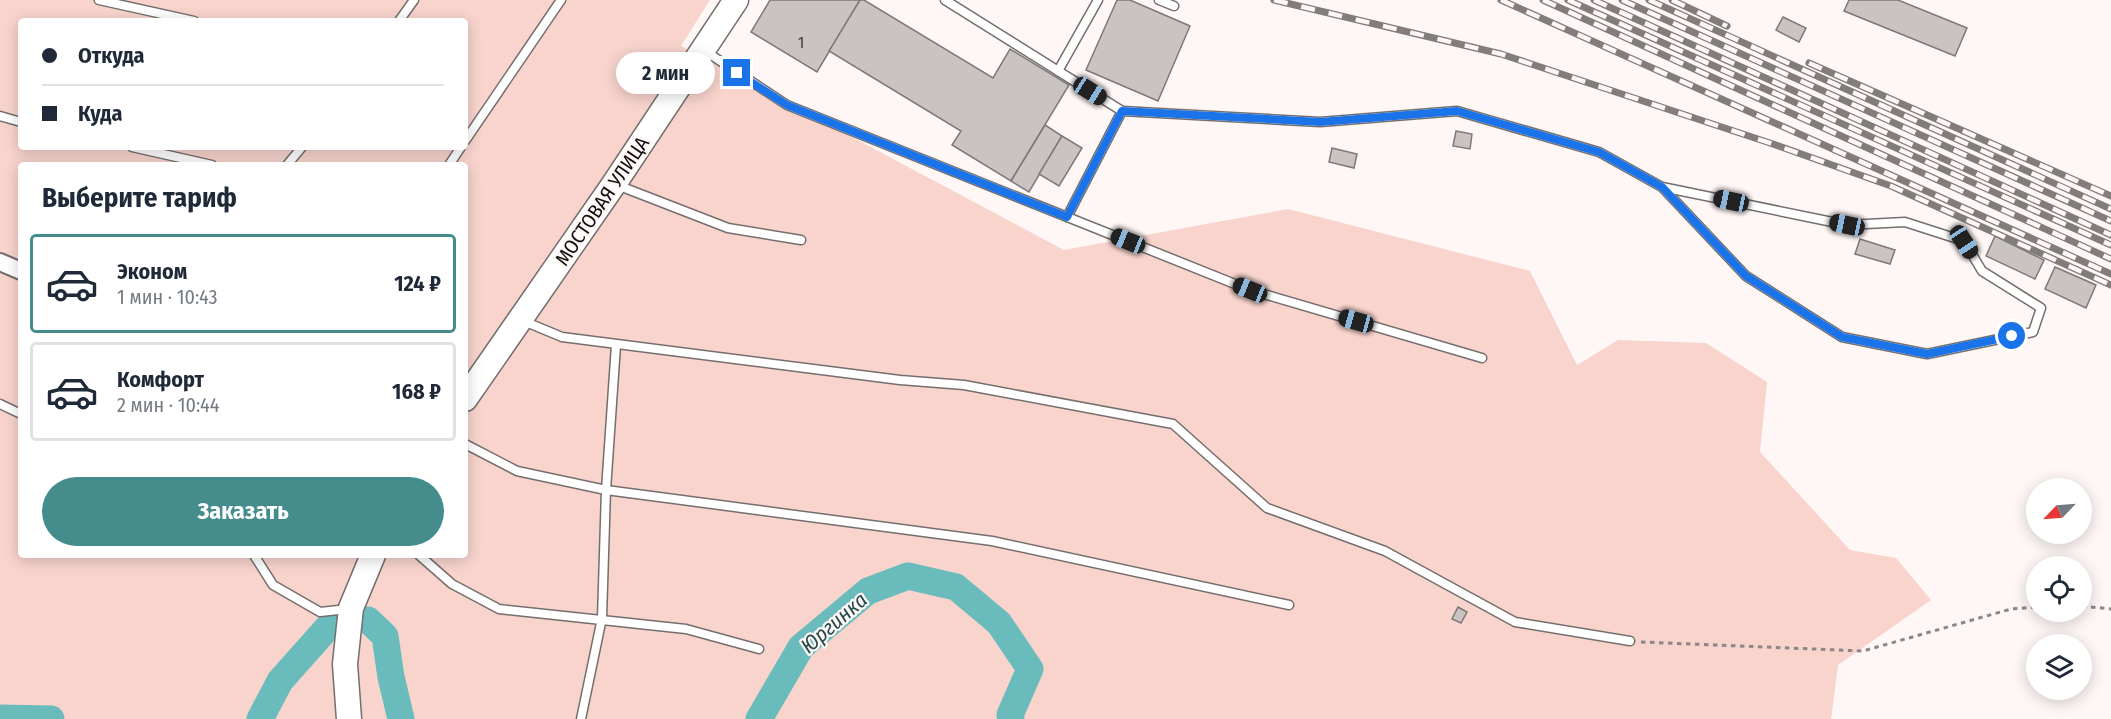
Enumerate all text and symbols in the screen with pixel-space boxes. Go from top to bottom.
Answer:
house number: 1 [798,33,804,52]
text: Откуда [78,42,145,69]
callout: 2 мин [617,52,716,94]
route end [723,59,750,86]
text: 2 мин [642,61,689,85]
car [1070,74,1110,108]
text: Куда [78,100,122,127]
street label: МОСТОВАЯ УЛИЦА [550,132,654,270]
text: Выберите тариф [42,182,237,214]
car [1712,188,1750,214]
car [1828,212,1866,238]
car [1947,222,1981,262]
car [1108,226,1148,256]
icon: car [45,257,99,311]
text: Эконом [117,258,187,285]
text: 124 ₽ [394,270,441,297]
car [1230,275,1270,305]
text: 1 мин · 10:43 [117,285,217,309]
car [1336,307,1376,335]
route start [1998,322,2025,349]
icon: car [45,365,99,419]
text: Комфорт [117,366,204,393]
text: 168 ₽ [392,378,441,405]
text: 2 мин · 10:44 [117,393,219,417]
button: Заказать [42,477,444,546]
north arrow [2026,478,2092,544]
map controls [2026,478,2092,700]
button: locate [2026,556,2092,622]
water label: Юргинка [795,587,873,659]
button: layers [2026,634,2092,700]

